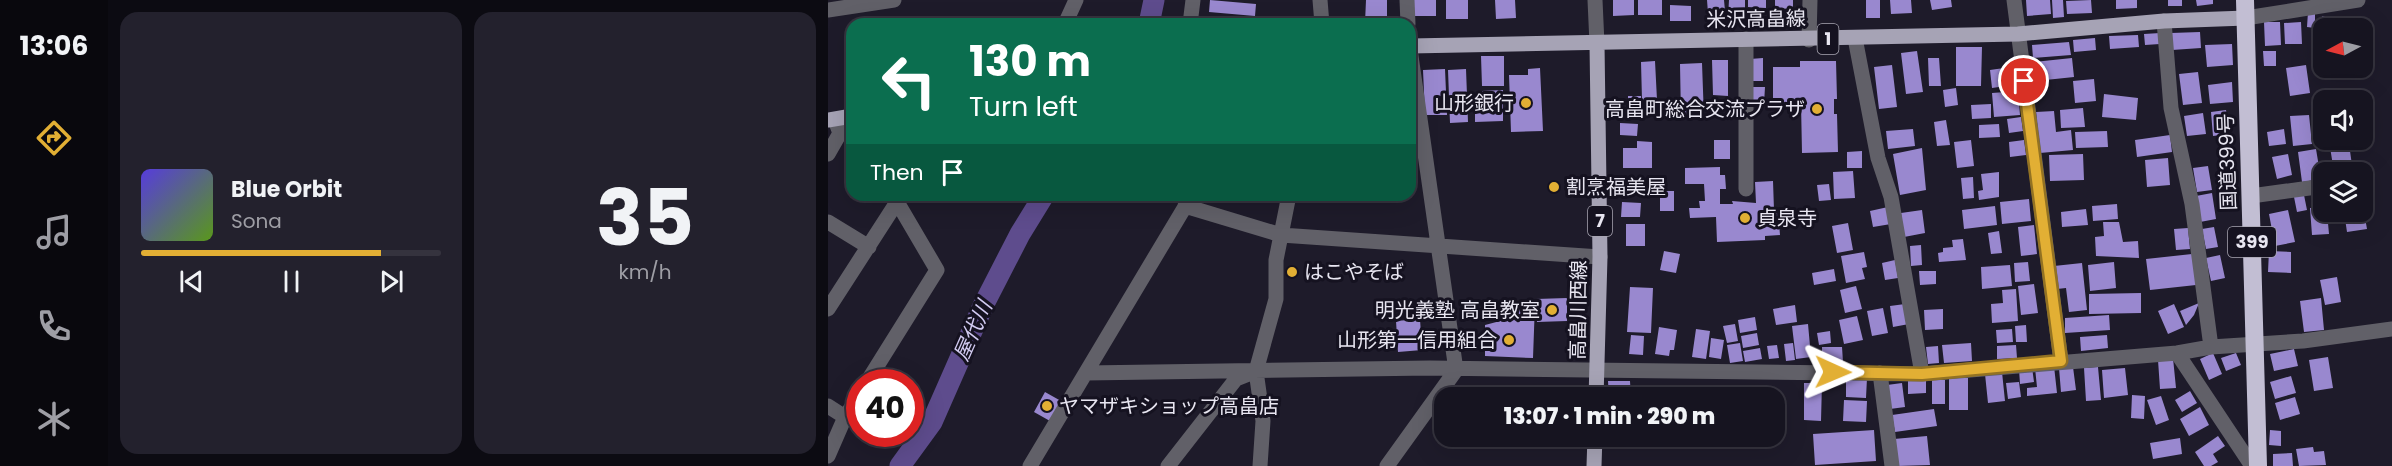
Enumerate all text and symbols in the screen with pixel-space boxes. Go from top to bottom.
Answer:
street label: 米沢高畠線 [1706,4,1806,34]
north arrow [2313,18,2373,78]
map controls [2313,18,2373,222]
road number: 1 [1818,24,1838,54]
text: 13:06 [20,27,88,64]
text: 130 m [969,32,1091,91]
icon: left [870,42,948,120]
pin [1998,55,2049,106]
icon: arrive [2007,64,2040,97]
text: Turn left [969,88,1078,125]
place label: 山形銀行 [1434,89,1514,117]
button: sound [2313,90,2373,150]
place label: 高畠町総合交流プラザ [1605,95,1805,123]
marker: 山形銀行 [1519,96,1533,110]
marker: 高畠町総合交流プラザ [1810,102,1824,116]
street label: 国道399号 [2211,113,2243,211]
icon: directions [33,117,75,159]
icon: arrive [936,156,969,189]
text: Then [870,157,924,188]
button: layers [2313,162,2373,222]
text: 35 [596,163,694,272]
place label: 割烹福美屋 [1566,173,1666,201]
text: Blue Orbit [231,174,342,205]
marker: 割烹福美屋 [1547,180,1561,194]
place label: 貞泉寺 [1757,204,1817,232]
road number: 7 [1588,206,1612,236]
text: Sona [231,207,282,235]
icon: music [33,211,75,253]
marker: 貞泉寺 [1738,211,1752,225]
road number: 399 [2228,227,2276,257]
text: km/h [618,258,672,286]
place label: はこやそば [1304,258,1404,286]
street label: 高畠川西線 [1563,260,1593,360]
icon: previous [175,265,208,298]
icon: pause [275,265,308,298]
icon: next [375,265,408,298]
marker: はこやそば [1285,265,1299,279]
water label: 屋代川 [946,294,999,365]
place label: 明光義塾 高畠教室 [1375,296,1540,324]
marker: 明光義塾 高畠教室 [1545,303,1559,317]
icon: phone [33,305,75,347]
place label: 山形第一信用組合 [1337,326,1497,354]
marker: 山形第一信用組合 [1502,333,1516,347]
position arrow [1801,340,1865,404]
speed limit sign: 40 [846,369,924,447]
place label: ヤマザキショップ高畠店 [1059,392,1279,420]
icon: climate [33,398,75,440]
marker: ヤマザキショップ高畠店 [1040,399,1054,413]
text: 13:07 · 1 min · 290 m [1504,401,1715,432]

